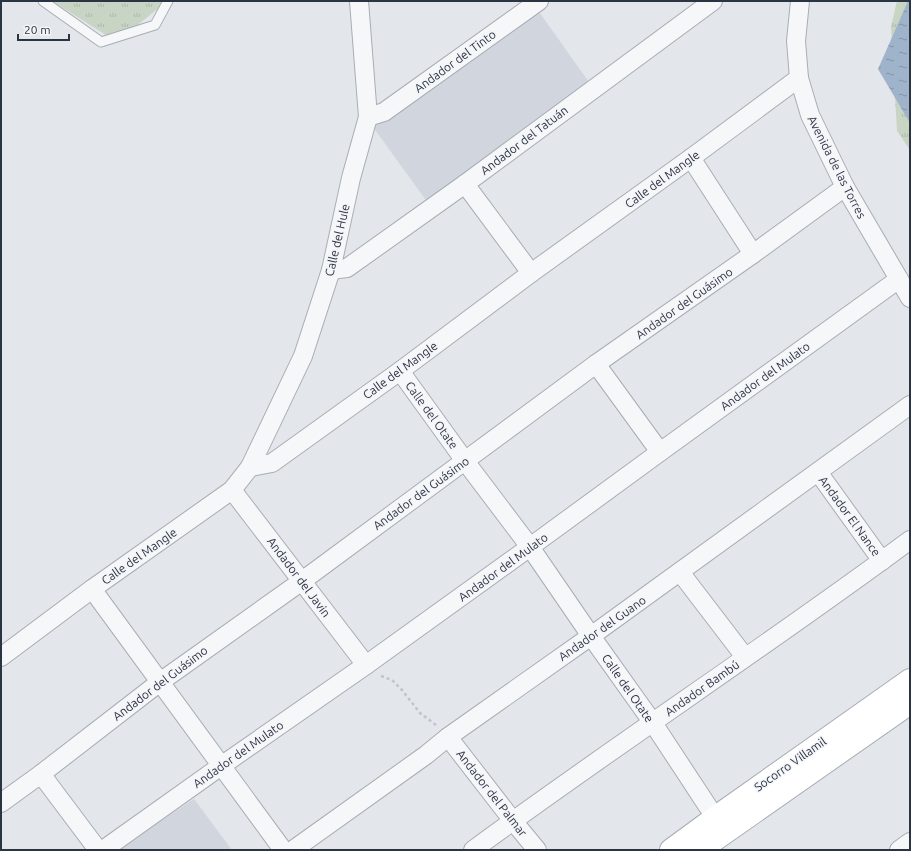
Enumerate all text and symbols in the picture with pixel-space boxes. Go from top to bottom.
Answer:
scale bar [18,16,69,42]
text: 20 m [24,23,51,36]
street label: Andador del Tinto [412,27,498,95]
street label: Andador del Tatuán [478,103,570,177]
street label: Avenida de las Torres [805,113,869,221]
street label: Calle del Mangle [622,148,702,210]
street label: Calle del Hule [322,203,352,277]
street label: Andador del Guásimo [633,265,735,341]
street label: Calle del Mangle [360,339,440,401]
street label: Andador del Mulato [718,339,812,413]
street label: Calle del Otate [403,379,461,451]
street label: Andador del Guásimo [371,454,471,532]
street label: Andador El Nance [817,474,883,558]
street label: Calle del Mangle [99,525,179,587]
street label: Andador del Mulato [456,530,550,604]
street label: Andador del Javin [265,535,333,619]
street label: Andador del Guano [556,593,648,663]
street label: Andador del Guásimo [110,643,210,723]
street label: Calle del Otate [600,651,656,725]
street label: Andador Bambú [663,658,741,718]
street label: Andador del Mulato [190,718,286,790]
street label: Socorro Villamil [752,734,828,794]
street label: Andador del Palmar [454,747,530,839]

